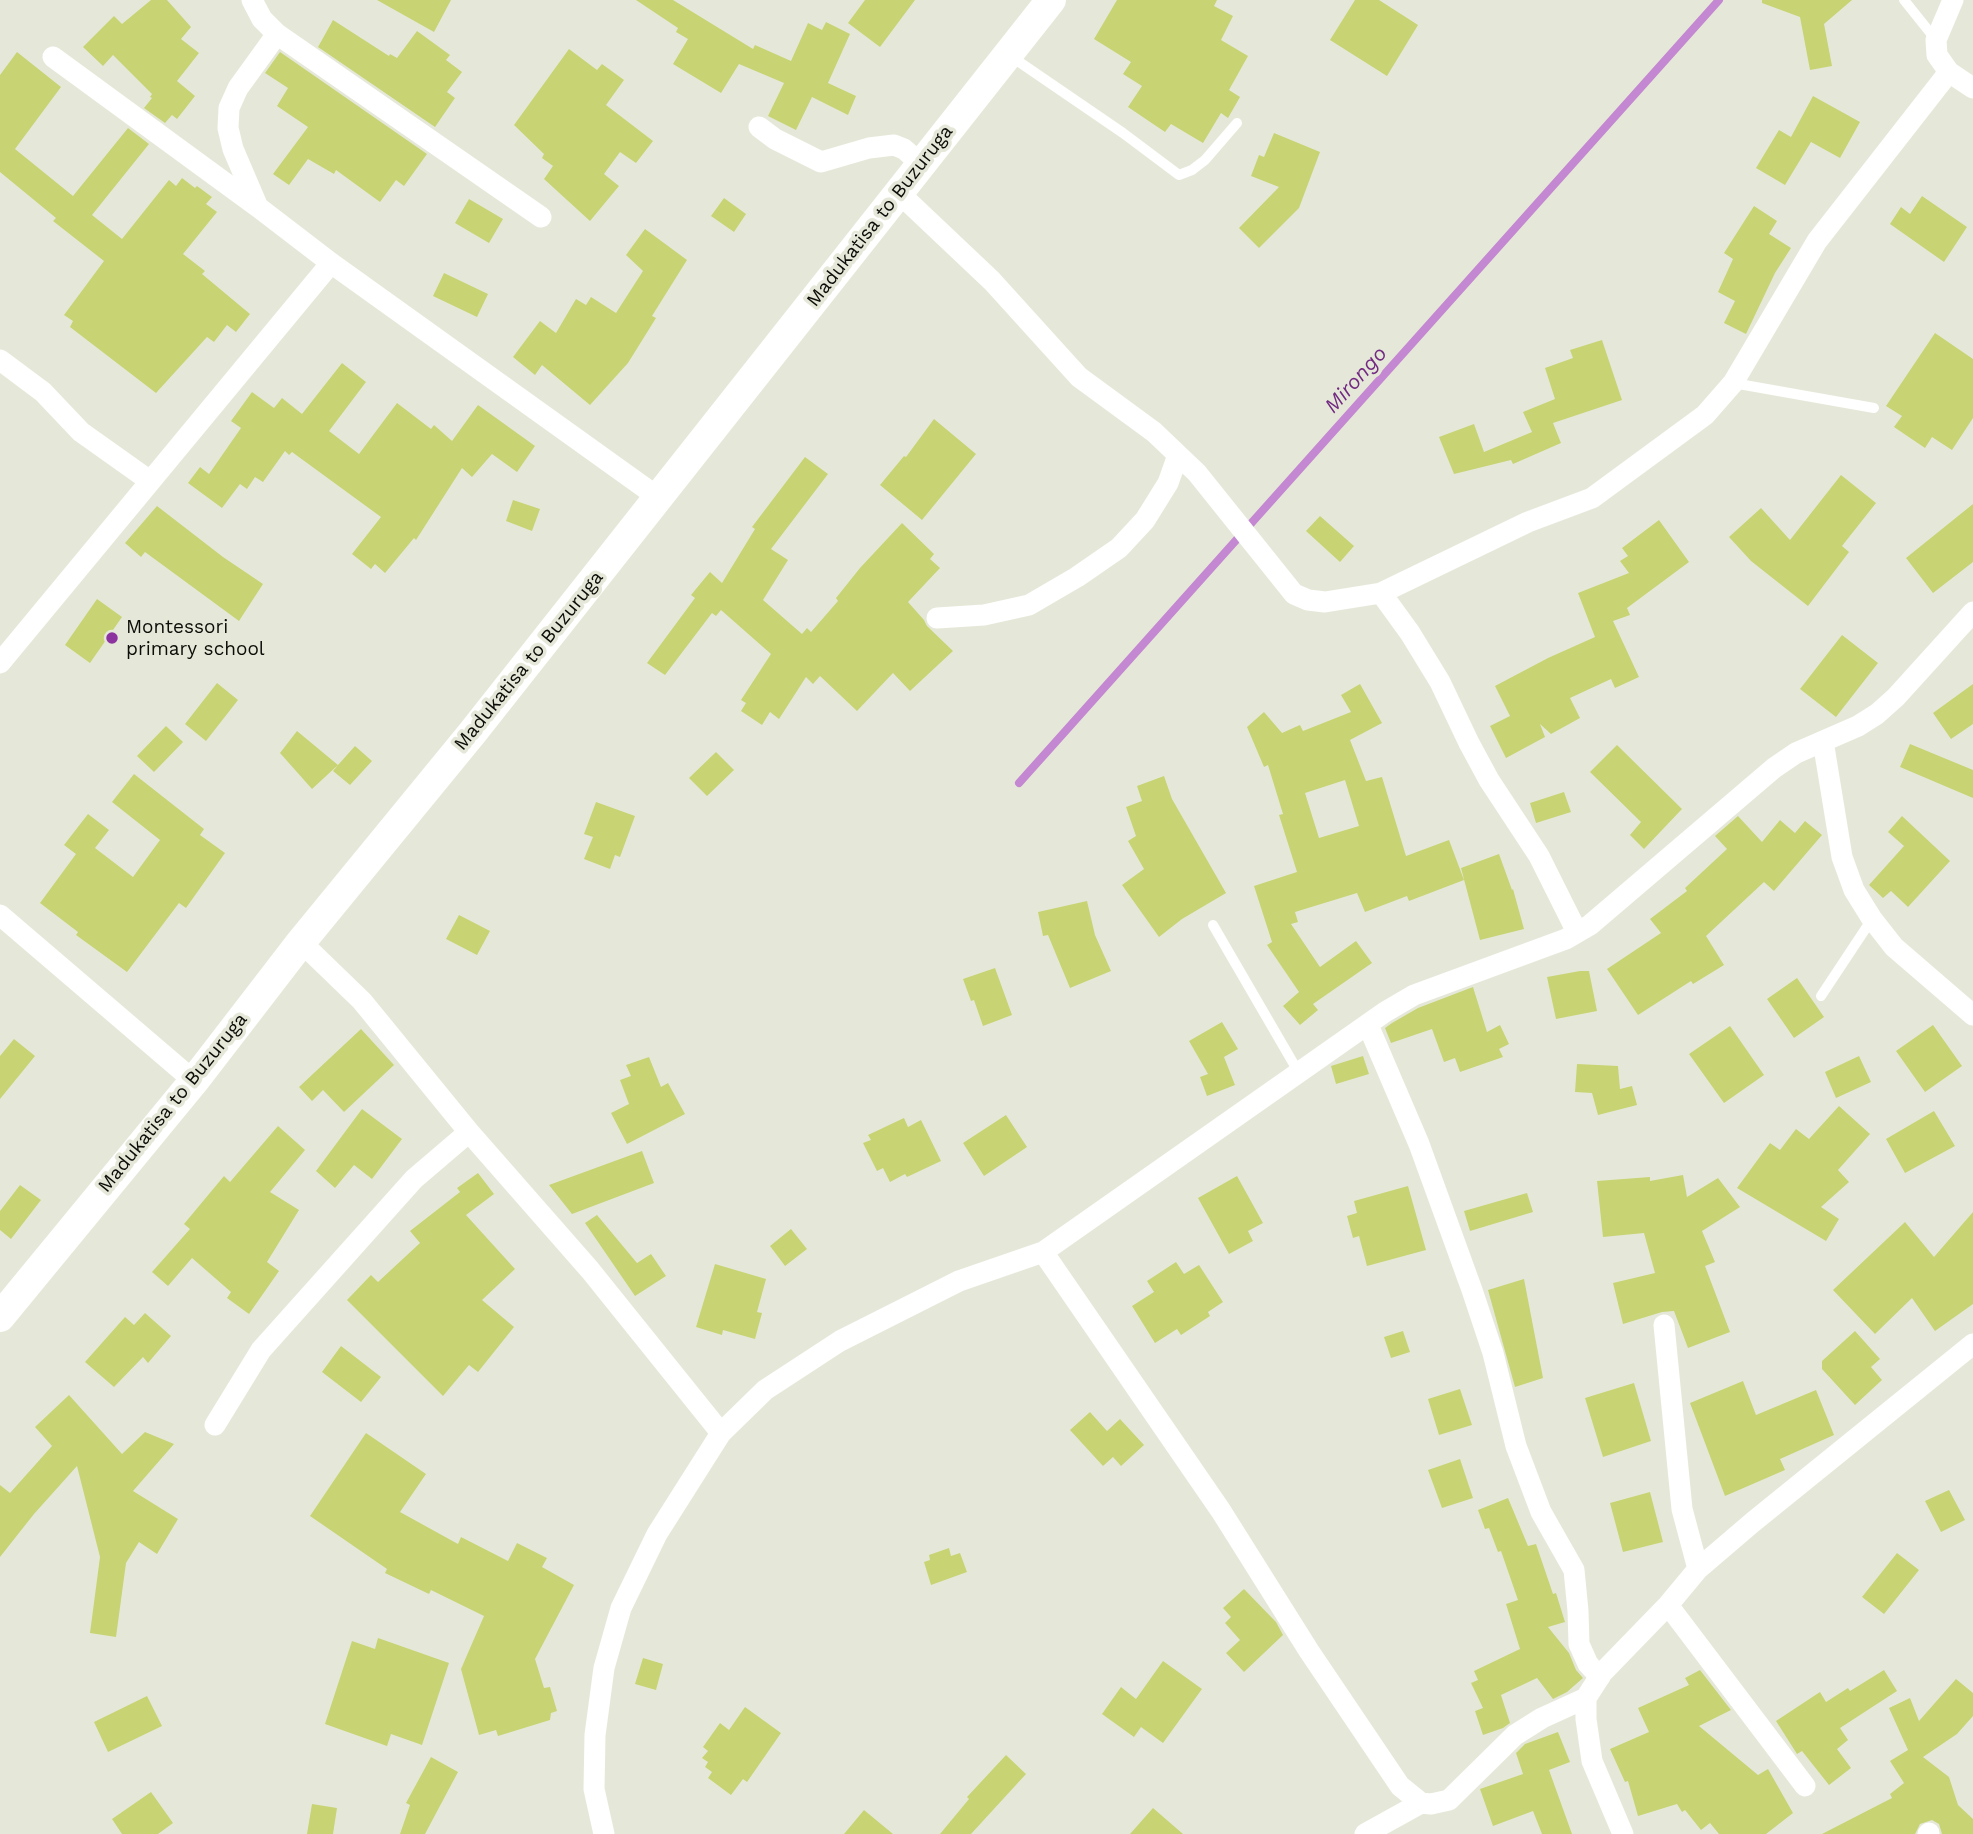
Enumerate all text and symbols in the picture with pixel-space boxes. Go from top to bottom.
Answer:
street label: Madukatisa to Buzuruga [802,121,958,311]
water label: Mirongo [1319,341,1393,419]
street label: Madukatisa to Buzuruga [450,567,608,755]
place label: Montessori primary school [126,616,265,660]
marker: Montessori primary school [104,630,120,646]
street label: Madukatisa to Buzuruga [94,1009,252,1197]

